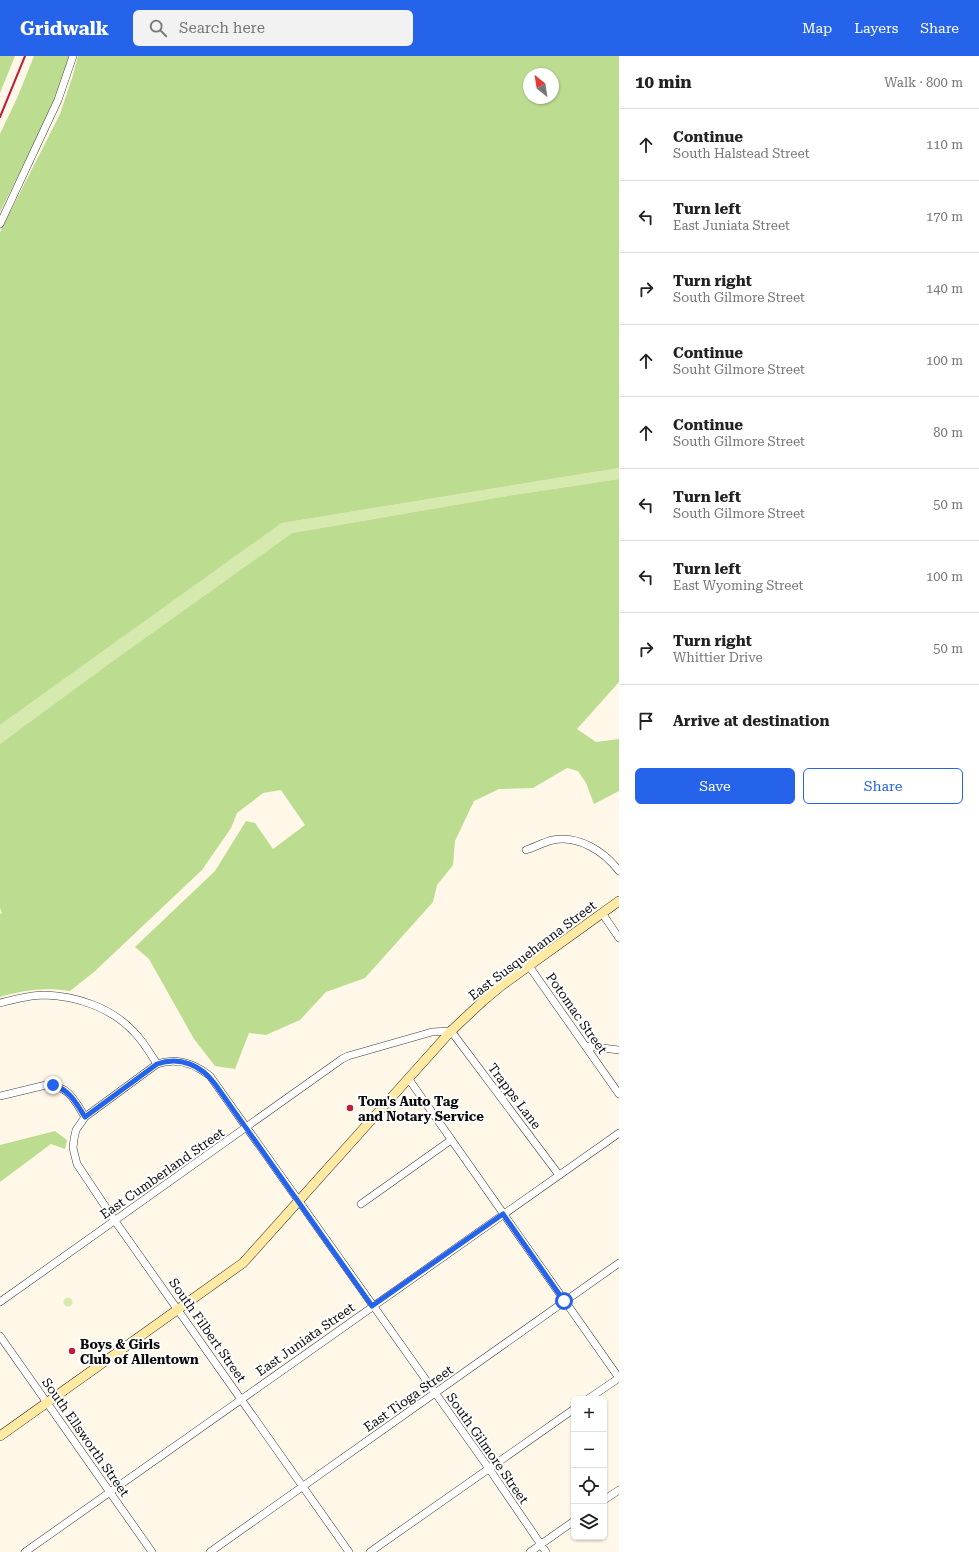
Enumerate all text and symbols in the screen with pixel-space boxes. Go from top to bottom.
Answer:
search box [133,10,413,46]
text: Gridwalk [20,17,109,40]
icon: search [147,17,169,39]
text: Search here [179,19,265,37]
text: Map [802,20,832,36]
text: Layers [854,20,898,36]
text: Share [920,20,959,36]
north arrow [523,68,559,104]
text: 10 min [635,72,692,92]
text: Walk · 800 m [884,75,963,90]
text: Continue [673,128,743,146]
icon: ahead [635,134,657,156]
text: 110 m [926,137,963,152]
text: South Halstead Street [673,146,809,161]
text: Turn left [673,200,741,218]
icon: left [635,206,657,228]
text: 170 m [926,209,963,224]
text: East Juniata Street [673,218,790,233]
text: Turn right [673,272,752,290]
icon: right [635,278,657,300]
text: 140 m [926,281,963,296]
text: South Gilmore Street [673,290,805,305]
text: Continue [673,344,743,362]
icon: ahead [635,350,657,372]
text: 100 m [926,353,963,368]
text: Souht Gilmore Street [673,362,805,377]
text: Continue [673,416,743,434]
icon: ahead [635,422,657,444]
text: 80 m [933,425,963,440]
text: South Gilmore Street [673,434,805,449]
text: Turn left [673,488,741,506]
icon: left [635,494,657,516]
text: 50 m [933,497,963,512]
text: South Gilmore Street [673,506,805,521]
text: Turn left [673,560,741,578]
icon: left [635,566,657,588]
text: 100 m [926,569,963,584]
text: East Wyoming Street [673,578,803,593]
text: Turn right [673,632,752,650]
icon: right [635,638,657,660]
text: 50 m [933,641,963,656]
text: Whittier Drive [673,650,763,665]
icon: arrive [635,710,657,732]
text: Arrive at destination [673,712,829,730]
button: Save [635,768,795,804]
button: Share [803,768,963,804]
street label: East Susquehanna Street [466,898,599,1003]
street label: Potomac Street [543,970,610,1057]
street label: Trapps Lane [485,1061,544,1132]
route end [44,1076,62,1094]
place label: Tom's Auto Tag and Notary Service [358,1094,484,1124]
marker: Tom's Auto Tag and Notary Service [345,1103,355,1113]
street label: East Cumberland Street [97,1125,227,1222]
street label: South Filbert Street [166,1275,249,1385]
route start [555,1292,573,1310]
street label: East Juniata Street [253,1300,358,1379]
place label: Boys & Girls Club of Allentown [80,1337,199,1367]
marker: Boys & Girls Club of Allentown [67,1346,77,1356]
street label: East Tioga Street [361,1362,456,1435]
street label: South Ellsworth Street [39,1375,132,1500]
street label: South Gilmore Street [444,1390,532,1507]
map controls [571,1396,607,1540]
button: + [571,1396,607,1432]
button: − [571,1432,607,1468]
button: locate [571,1468,607,1504]
button: layers [571,1504,607,1540]

